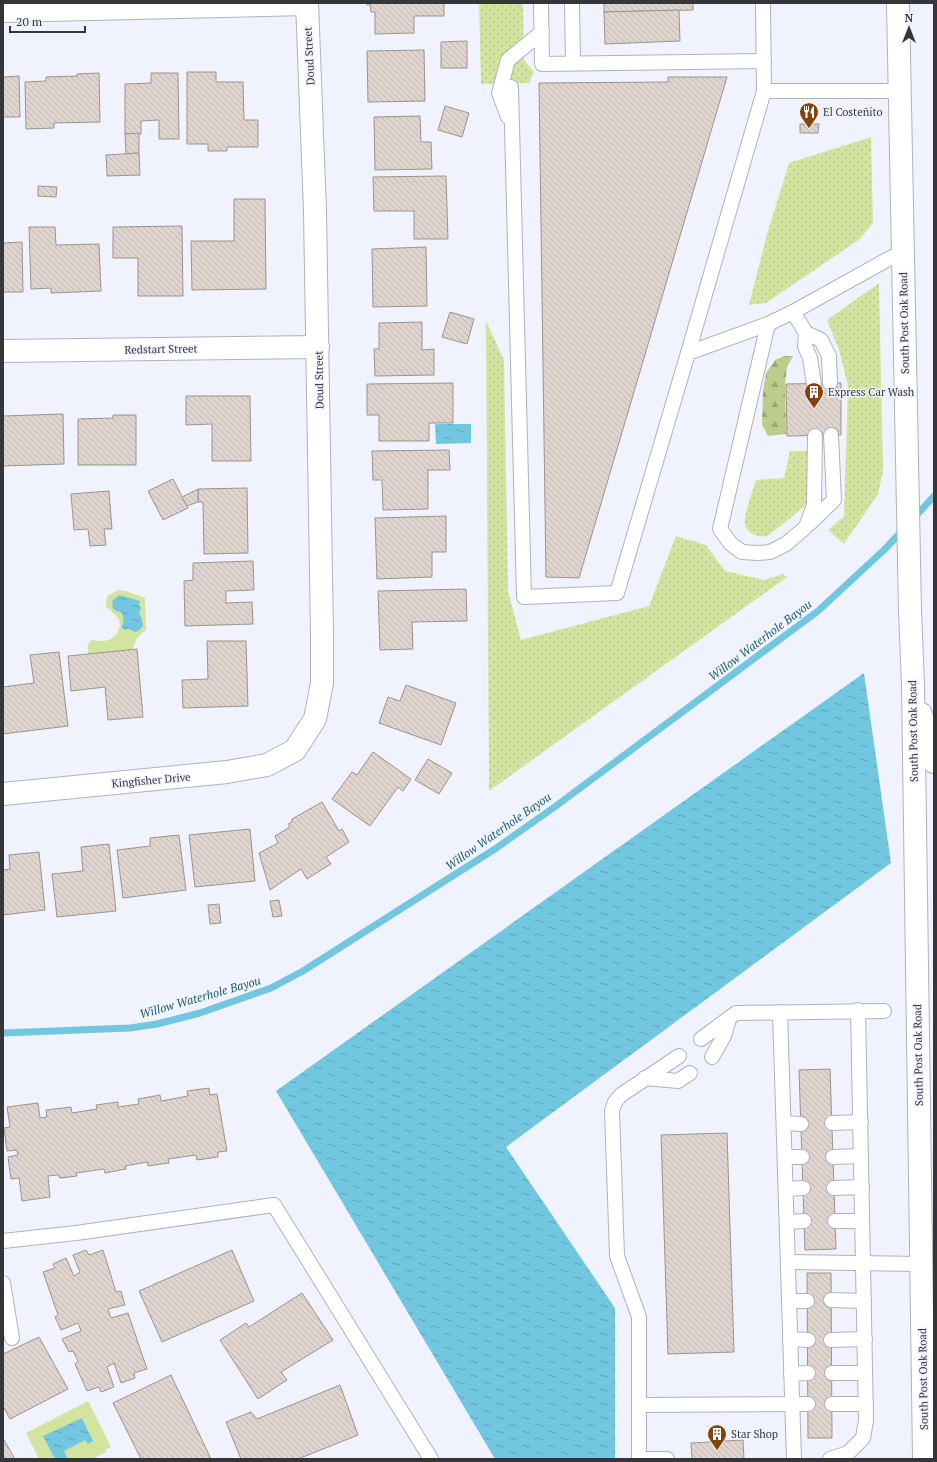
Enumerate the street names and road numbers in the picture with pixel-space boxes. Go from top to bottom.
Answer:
street label: Doud Street [300,27,318,85]
street label: South Post Oak Road [896,272,912,374]
street label: Redstart Street [124,341,198,357]
street label: Doud Street [311,351,327,409]
street label: South Post Oak Road [905,680,921,782]
street label: Kingfisher Drive [111,770,192,790]
street label: South Post Oak Road [910,1004,926,1106]
street label: South Post Oak Road [915,1328,931,1430]

